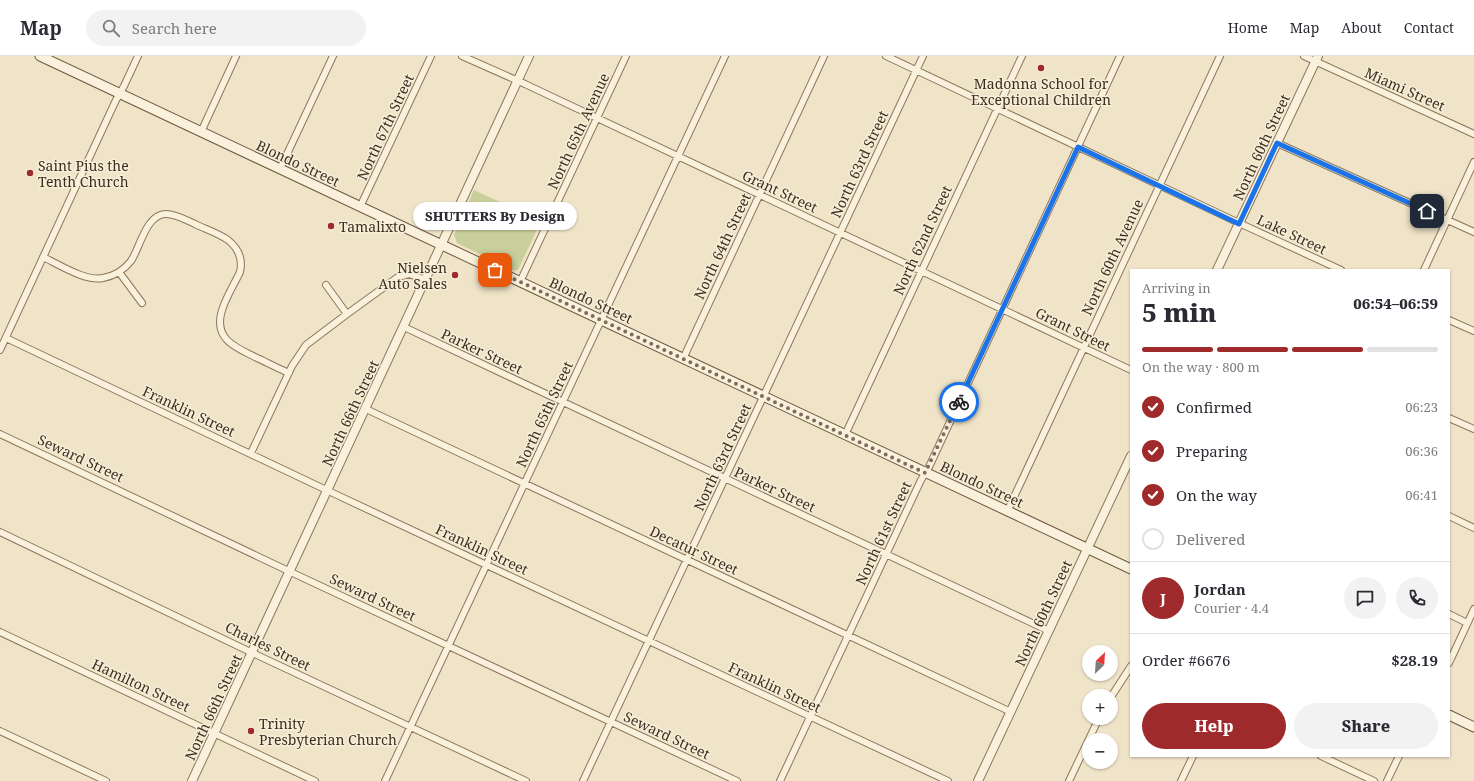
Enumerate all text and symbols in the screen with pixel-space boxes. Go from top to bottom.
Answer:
search box [86,10,366,46]
text: Map [20,15,62,41]
icon: search [100,17,122,39]
text: Search here [132,18,217,38]
text: Home [1228,18,1268,37]
text: Map [1290,18,1319,37]
text: About [1341,18,1382,37]
text: Contact [1404,18,1454,37]
marker: Madonna School for Exceptional Children [1036,63,1046,73]
street label: Miami Street [1362,63,1448,115]
street label: North 65th Avenue [543,70,613,192]
street label: North 67th Street [352,71,418,183]
place label: Madonna School for Exceptional Children [971,74,1111,109]
street label: North 60th Street [1228,91,1294,203]
street label: North 63rd Street [826,107,892,221]
street label: Blondo Street [253,135,343,191]
place label: Saint Pius the Tenth Church [38,156,129,191]
street label: Grant Street [739,165,821,217]
marker: Saint Pius the Tenth Church [25,168,35,178]
street label: North 62nd Street [888,182,956,298]
street label: North 64th Street [689,190,755,302]
pin [1410,194,1444,228]
street label: North 60th Avenue [1077,196,1147,318]
icon: home [1416,200,1438,222]
callout: SHUTTERS By Design [413,202,577,230]
text: SHUTTERS By Design [425,207,565,225]
street label: Lake Street [1254,210,1330,258]
place label: Tamalixto [339,217,406,236]
marker: Tamalixto [326,221,336,231]
pin [478,253,512,287]
place label: Nielsen Auto Sales [378,258,447,293]
icon: bag [484,259,506,281]
marker: Nielsen Auto Sales [450,270,460,280]
street label: Blondo Street [546,272,636,328]
text: Arriving in [1142,279,1211,297]
text: 06:54–06:59 [1353,293,1438,313]
text: 5 min [1142,294,1217,330]
street label: Grant Street [1033,303,1114,355]
street label: Parker Street [438,324,526,378]
street label: North 66th Street [317,357,383,469]
street label: North 65th Street [511,358,577,470]
text: On the way · 800 m [1142,358,1260,376]
street label: Franklin Street [140,381,238,441]
courier [939,382,979,422]
icon: bike [948,391,970,413]
icon: check [1142,396,1164,418]
text: Confirmed [1176,397,1252,417]
text: 06:23 [1405,398,1438,416]
street label: North 63rd Street [689,400,755,514]
street label: Seward Street [35,430,127,486]
icon: check [1142,440,1164,462]
text: Preparing [1176,441,1247,461]
text: 06:36 [1405,442,1438,460]
street label: Blondo Street [937,456,1027,512]
street label: Parker Street [731,462,819,516]
street label: North 61st Street [851,478,915,588]
icon: check [1142,484,1164,506]
text: On the way [1176,485,1257,505]
text: 06:41 [1405,486,1438,504]
street label: Franklin Street [433,519,531,579]
street label: Decatur Street [647,521,741,579]
text: Delivered [1176,529,1245,549]
street label: North 60th Street [1010,557,1076,669]
street label: Seward Street [327,569,419,625]
button: chat [1344,577,1386,619]
button: phone [1396,577,1438,619]
text: Jordan [1194,579,1246,599]
text: J [1160,588,1166,608]
text: Courier · 4.4 [1194,599,1269,617]
street label: Charles Street [222,617,314,675]
north arrow [1082,645,1118,681]
map controls [1082,645,1118,769]
text: Order #6676 [1142,650,1230,670]
text: $28.19 [1391,650,1438,670]
street label: North 66th Street [180,651,246,763]
street label: Hamilton Street [89,654,193,716]
street label: Franklin Street [726,657,824,717]
button: + [1082,689,1118,725]
button: Help [1142,703,1286,749]
button: Share [1294,703,1438,749]
street label: Seward Street [621,707,713,763]
place label: Trinity Presbyterian Church [259,714,397,749]
marker: Trinity Presbyterian Church [246,726,256,736]
button: − [1082,733,1118,769]

